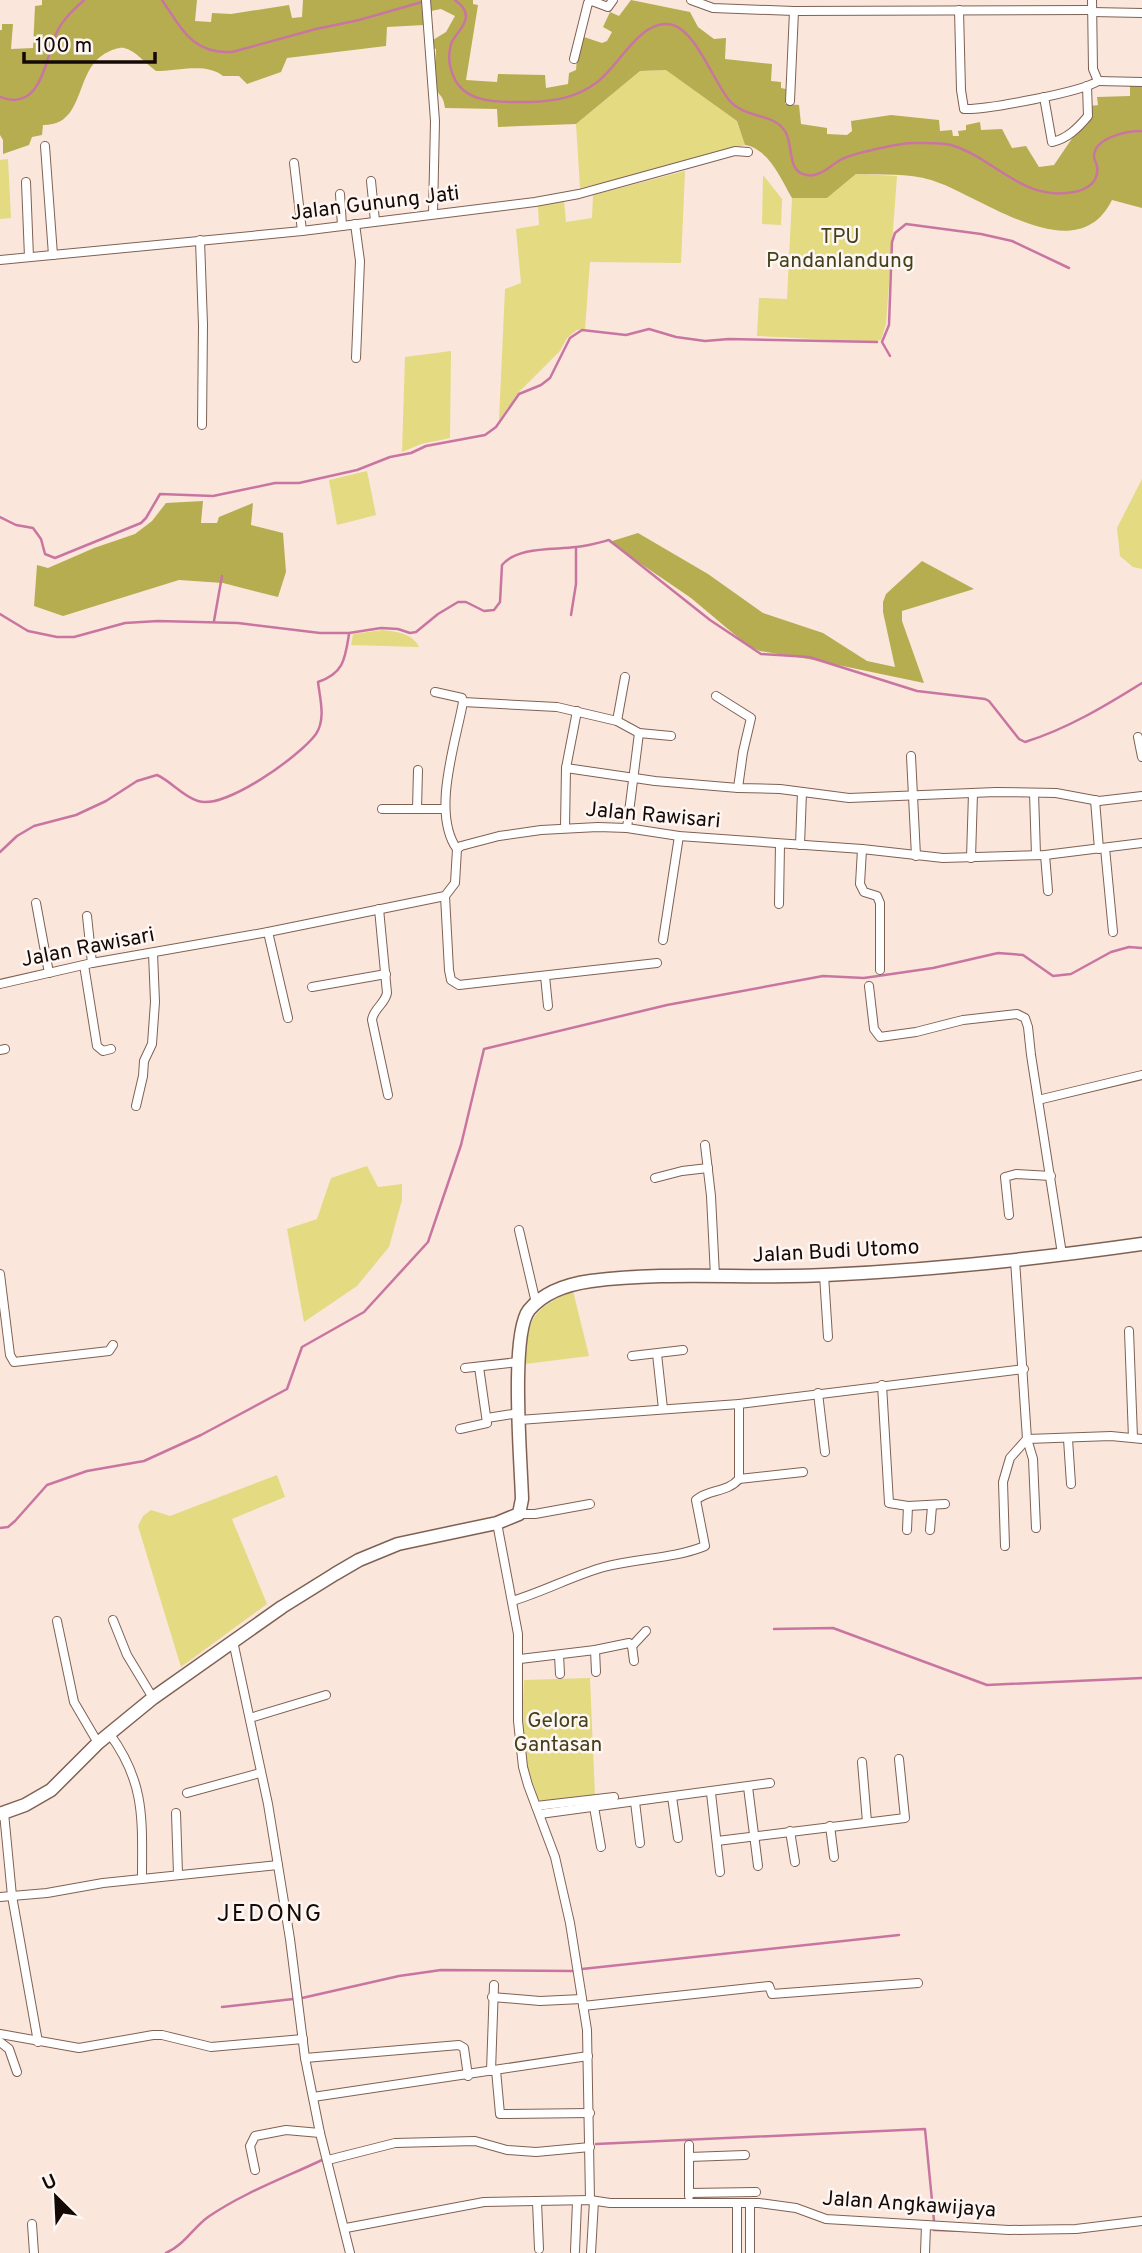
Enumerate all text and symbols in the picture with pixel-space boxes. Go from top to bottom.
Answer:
scale bar [24,21,156,65]
text: 100 m [35,33,92,60]
street label: Jalan Gunung Jati [289,180,461,228]
park label: TPU Pandanlandung [766,224,914,275]
street label: Jalan Rawisari [584,797,722,835]
street label: Jalan Rawisari [19,922,157,974]
street label: Jalan Budi Utomo [752,1234,920,1270]
park label: Gelora Gantasan [514,1708,602,1759]
district label: JEDONG [217,1900,323,1930]
north arrow [21,2162,91,2232]
text: U [39,2170,61,2197]
street label: Jalan Angkawijaya [821,2185,997,2225]

